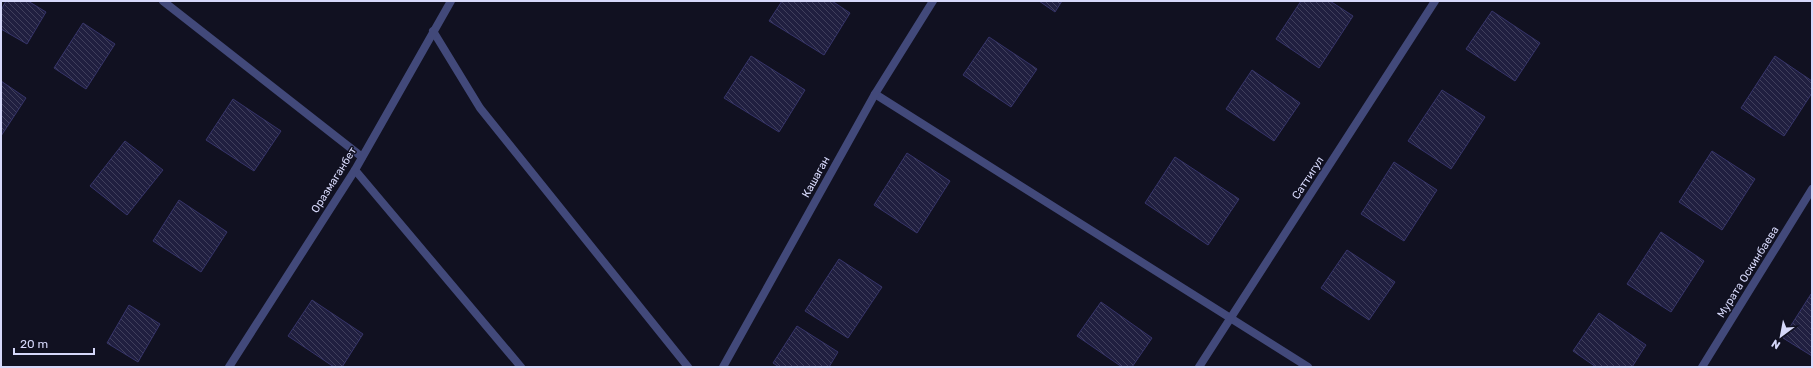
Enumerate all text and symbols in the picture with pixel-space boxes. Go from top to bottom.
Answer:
street label: Оразмаганбет [309,144,360,215]
street label: Кашаган [799,154,833,200]
street label: Саттигул [1289,154,1327,202]
street label: Мурата Оскинбаева [1715,224,1781,320]
north arrow [1761,316,1801,356]
scale bar [14,330,94,356]
text: N [1769,336,1783,352]
text: 20 m [20,337,48,351]

